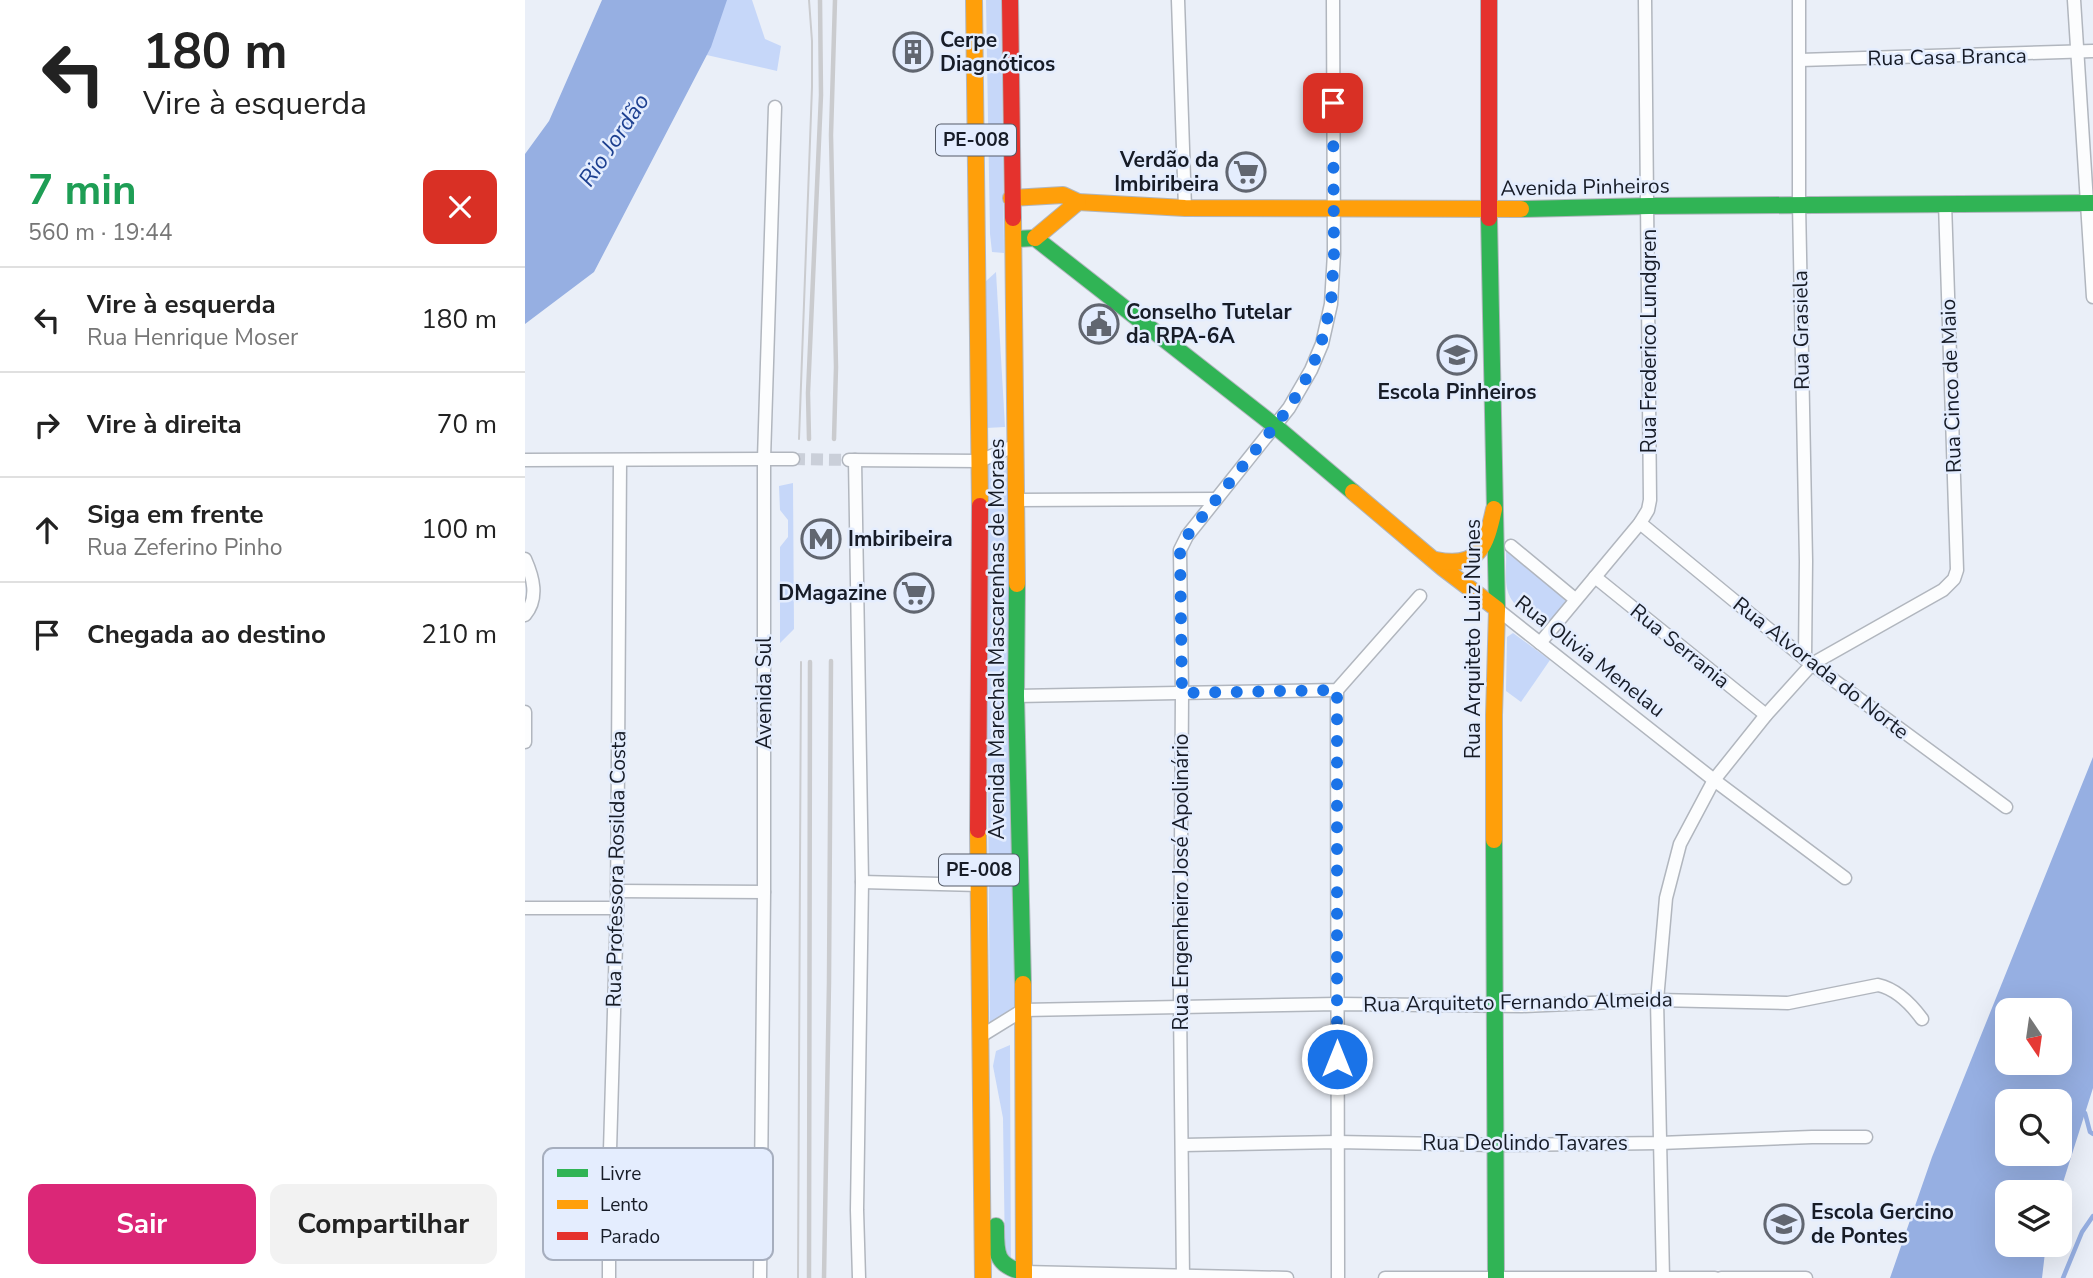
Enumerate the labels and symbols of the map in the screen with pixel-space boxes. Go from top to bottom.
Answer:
place label: Cerpe Diagnóticos [940,26,1055,78]
building icon: Cerpe Diagnóticos [892,31,934,73]
street label: Rua Casa Branca [1867,42,2027,72]
pin [1303,73,1363,133]
water label: Rio Jordão [571,87,657,193]
road number: PE-008 [936,124,1016,156]
place label: Verdão da Imbiribeira [1114,146,1219,198]
supermarket icon: Verdão da Imbiribeira [1225,151,1267,193]
street label: Avenida Pinheiros [1500,172,1670,202]
street label: Rua Frederico Lundgren [1635,229,1663,453]
street label: Rua Grasiela [1786,270,1816,390]
place label: Conselho Tutelar da RPA-6A [1126,298,1292,350]
street label: Rua Cinco de Maio [1934,298,1968,474]
public building icon: Conselho Tutelar da RPA-6A [1078,303,1120,345]
school or university icon: Escola Pinheiros [1436,334,1478,376]
place label: Escola Pinheiros [1377,378,1537,406]
street label: Avenida Marechal Mascarenhas de Moraes [983,438,1011,840]
metro station icon: Imbiribeira [800,518,842,560]
street label: Rua Arquiteto Luiz Nunes [1459,519,1487,759]
place label: Imbiribeira [848,525,953,553]
supermarket icon: DMagazine [893,572,935,614]
place label: DMagazine [778,579,887,607]
street label: Rua Olivia Menelau [1509,589,1671,723]
street label: Rua Alvorada do Norte [1727,590,1915,746]
street label: Rua Serrania [1624,597,1736,695]
street label: Avenida Sul [750,636,778,750]
street label: Rua Professora Rosilda Costa [600,730,632,1008]
street label: Rua Engenheiro José Apolinário [1167,734,1195,1030]
road number: PE-008 [939,855,1019,886]
street label: Rua Arquiteto Fernando Almeida [1363,985,1673,1019]
north arrow [1995,998,2072,1074]
position arrow [1300,1022,1374,1096]
street label: Rua Deolindo Tavares [1422,1129,1628,1157]
legend [543,1148,773,1260]
text: Livre [600,1161,641,1187]
text: Lento [600,1192,648,1218]
place label: Escola Gercino de Pontes [1811,1198,1954,1250]
school or university icon: Escola Gercino de Pontes [1763,1203,1805,1245]
text: Parado [600,1224,660,1250]

